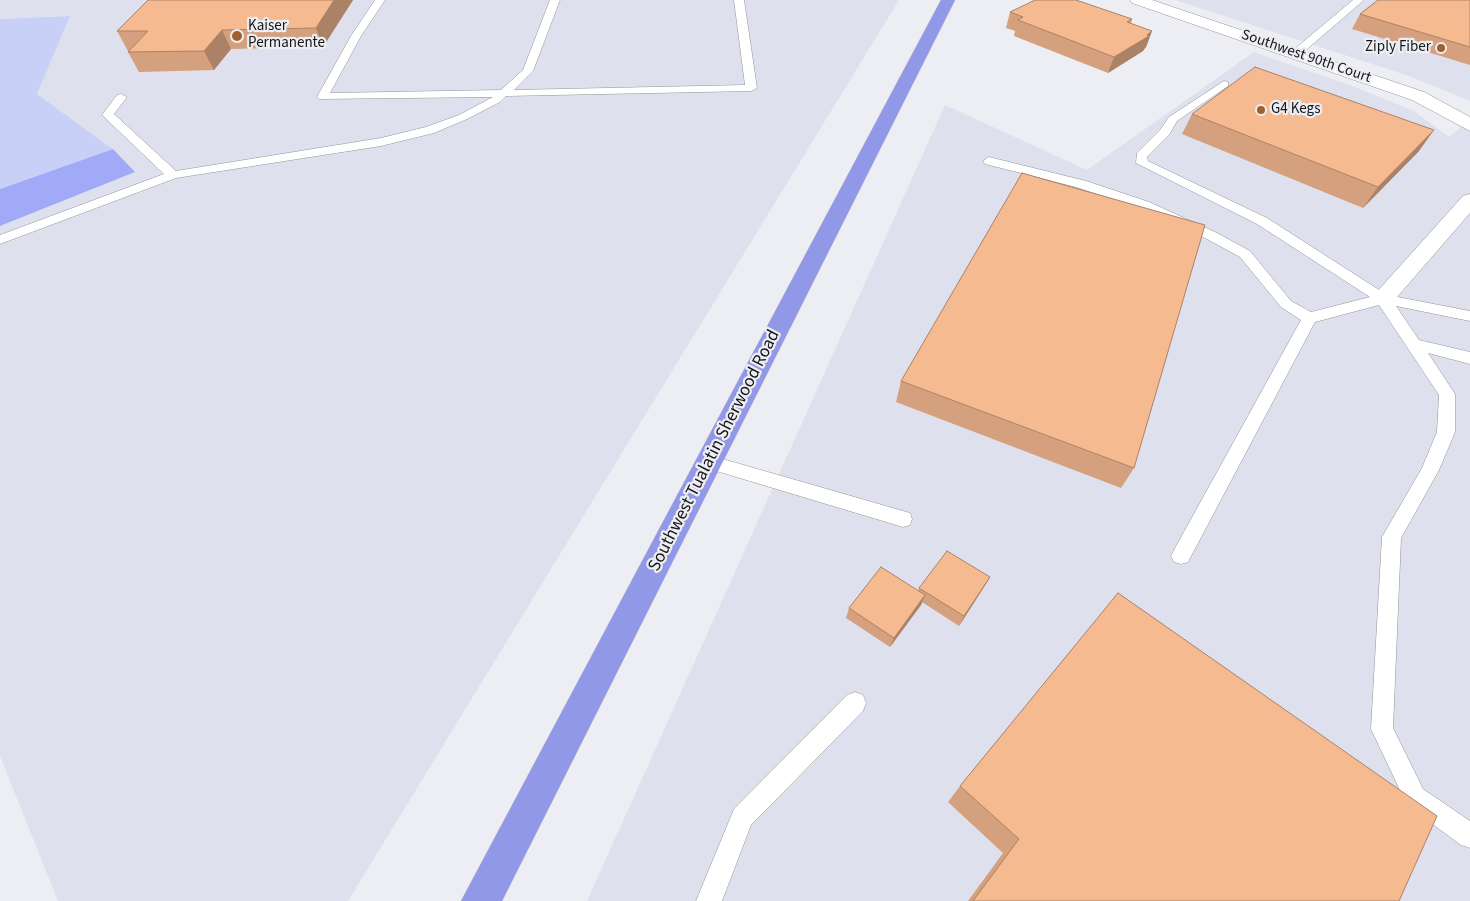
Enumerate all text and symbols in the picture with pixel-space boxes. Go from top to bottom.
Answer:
place label: Kaiser Permanente [248,18,325,53]
street label: Southwest 90th Court [1239,26,1373,88]
marker: Kaiser Permanente [230,29,244,43]
place label: Ziply Fiber [1365,39,1431,57]
marker: Ziply Fiber [1435,42,1447,54]
place label: G4 Kegs [1271,101,1320,119]
marker: G4 Kegs [1255,104,1267,116]
street label: Southwest Tualatin Sherwood Road [644,327,786,575]

